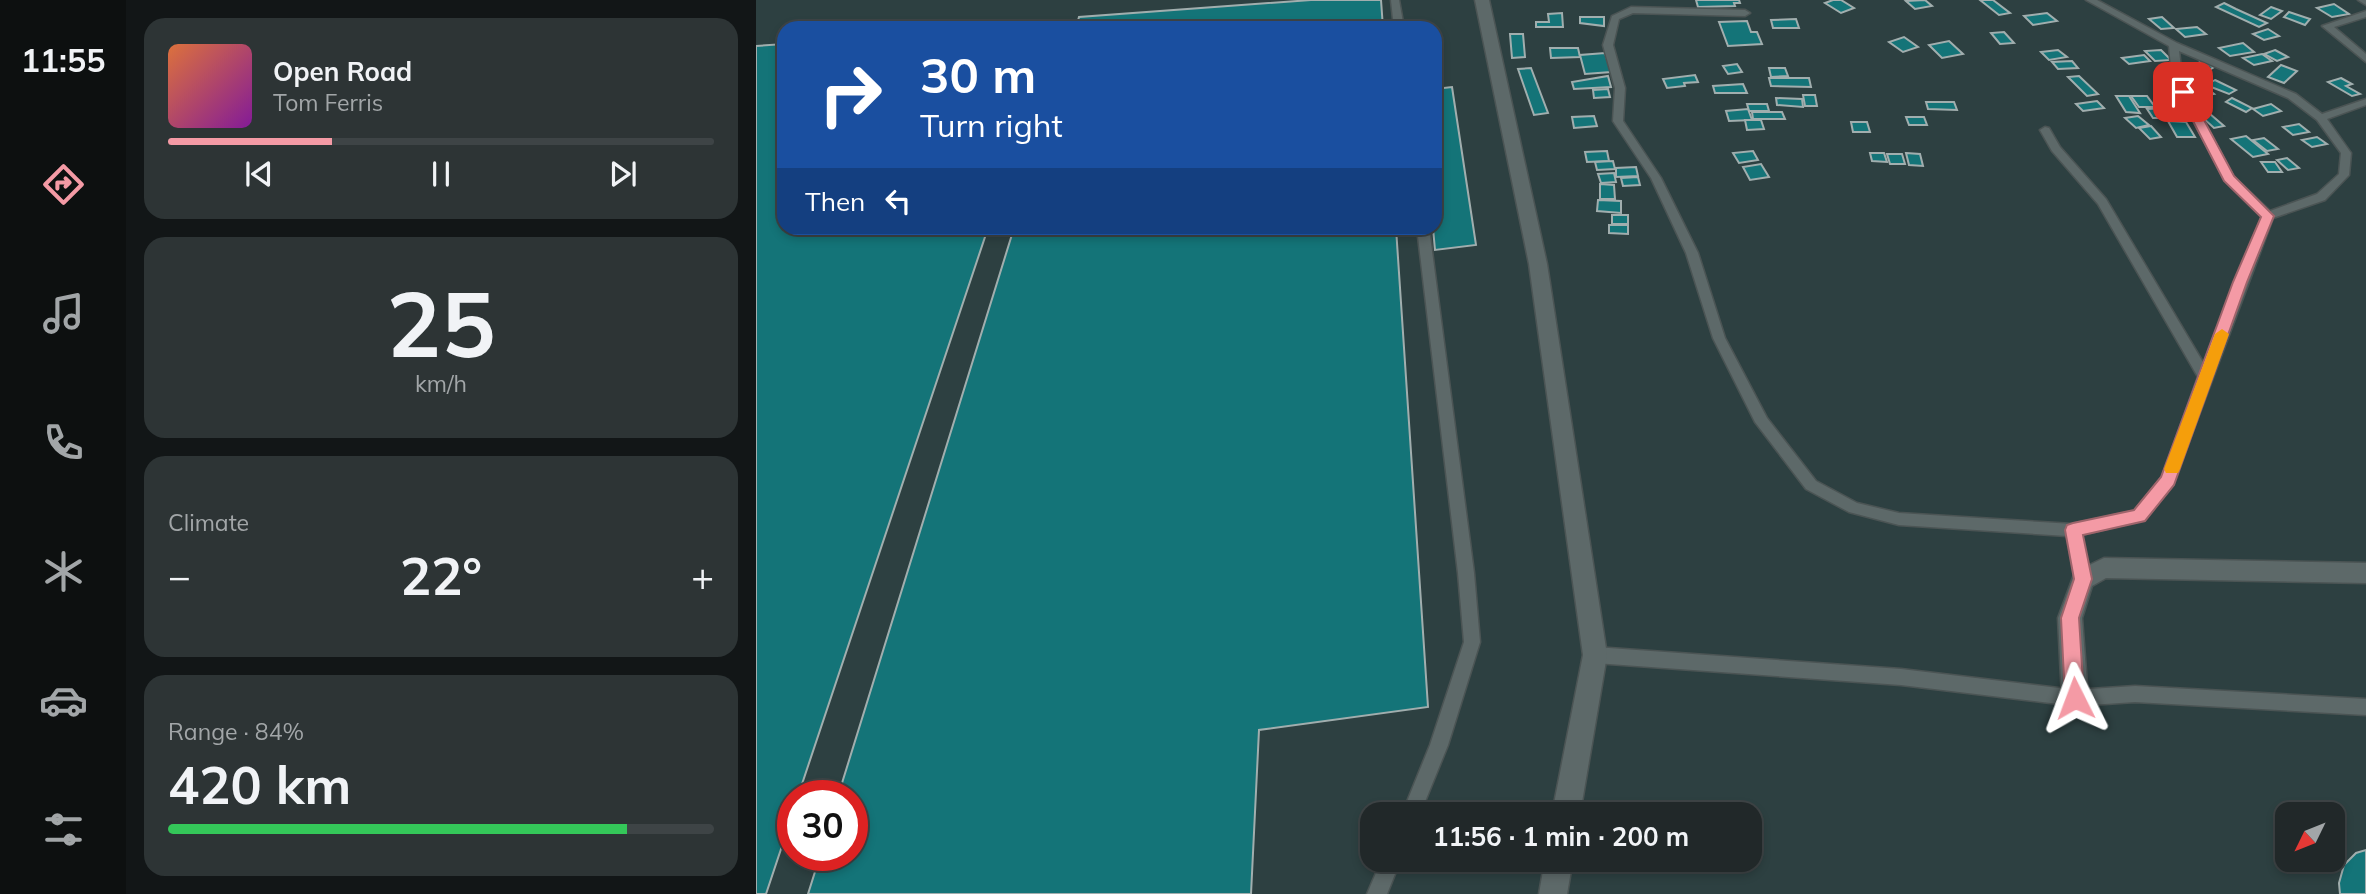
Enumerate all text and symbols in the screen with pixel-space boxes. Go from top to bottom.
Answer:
text: 11:55 [21,40,105,80]
text: 30 m [920,44,1036,105]
icon: right [805,49,896,140]
text: Open Road [273,55,412,88]
pin [2153,62,2213,122]
icon: arrive [2164,73,2202,111]
text: Tom Ferris [273,88,383,117]
text: Turn right [920,105,1063,145]
icon: previous [240,155,278,193]
icon: pause [422,155,460,193]
icon: next [604,155,642,193]
icon: directions [39,160,88,209]
icon: left [879,182,917,220]
text: Then [805,185,865,218]
text: 25 [386,266,496,380]
icon: music [39,289,88,338]
text: km/h [415,369,467,398]
icon: phone [39,418,88,467]
text: Climate [168,508,249,537]
text: 22° [400,543,482,608]
icon: climate [39,547,88,596]
text: − [168,552,191,600]
text: + [691,552,714,600]
position arrow [2038,661,2112,735]
icon: car [39,676,88,725]
text: Range · 84% [168,717,304,746]
text: 420 km [168,752,351,817]
speed limit sign: 30 [777,780,868,871]
north arrow [2275,802,2345,872]
map controls [2275,802,2345,872]
icon: filters [39,805,88,854]
text: 11:56 · 1 min · 200 m [1433,820,1689,853]

